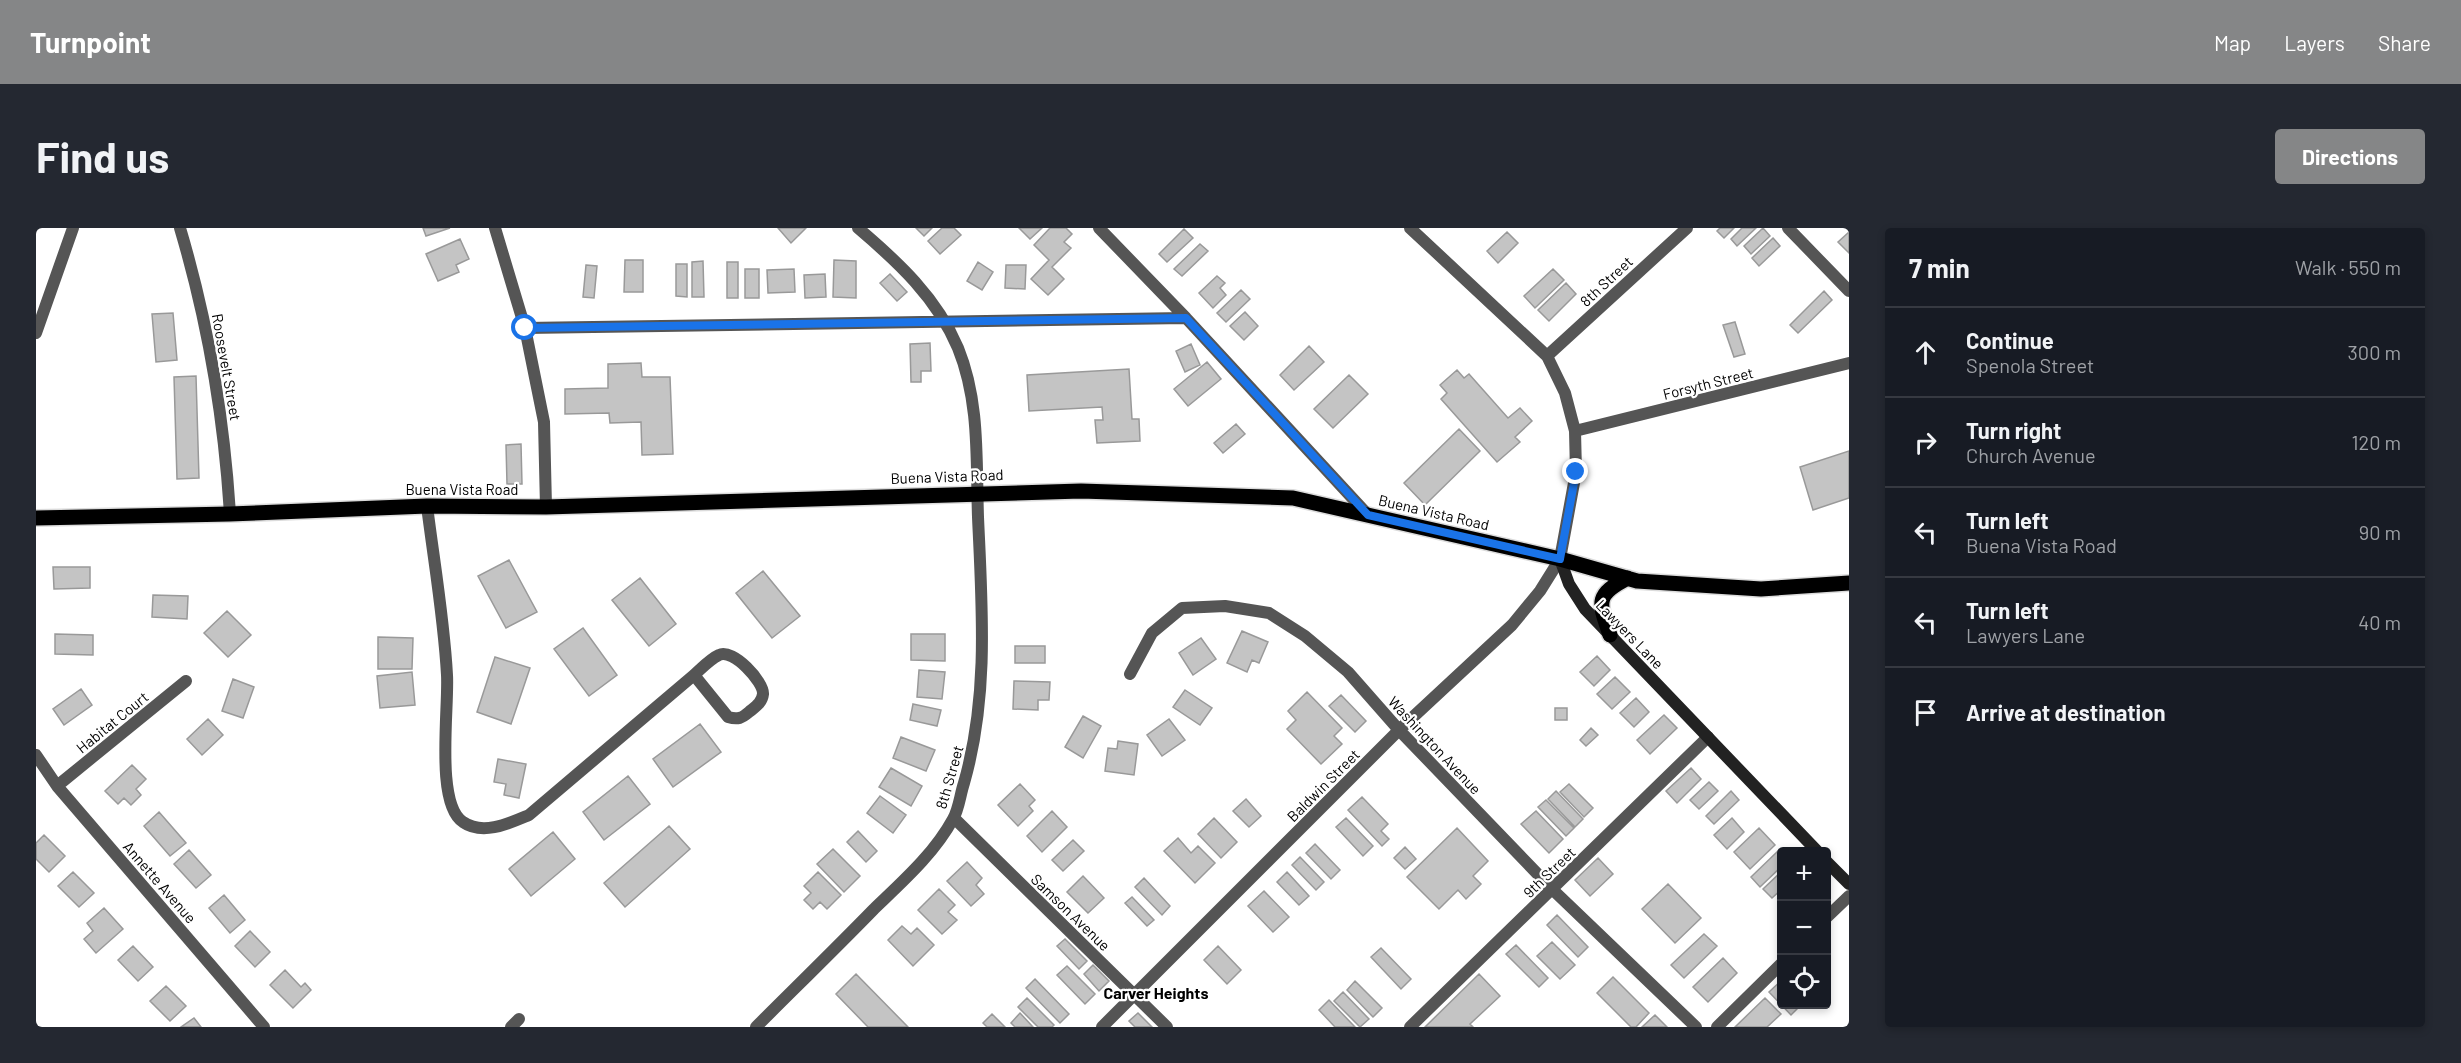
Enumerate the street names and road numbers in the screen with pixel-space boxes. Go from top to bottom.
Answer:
street label: 8th Street [1576,252,1636,310]
street label: Roosevelt Street [209,312,245,422]
street label: Forsyth Street [1661,363,1755,403]
street label: Buena Vista Road [890,465,1004,487]
street label: Buena Vista Road [405,480,519,498]
street label: Buena Vista Road [1377,491,1491,533]
street label: Lawyers Lane [1592,596,1668,672]
street label: Habitat Court [72,687,152,757]
street label: Washington Avenue [1385,692,1485,798]
street label: 8th Street [931,743,967,811]
street label: Baldwin Street [1283,745,1363,825]
street label: Annette Avenue [120,837,200,927]
street label: 9th Street [1519,843,1579,901]
street label: Samson Avenue [1028,870,1114,954]

